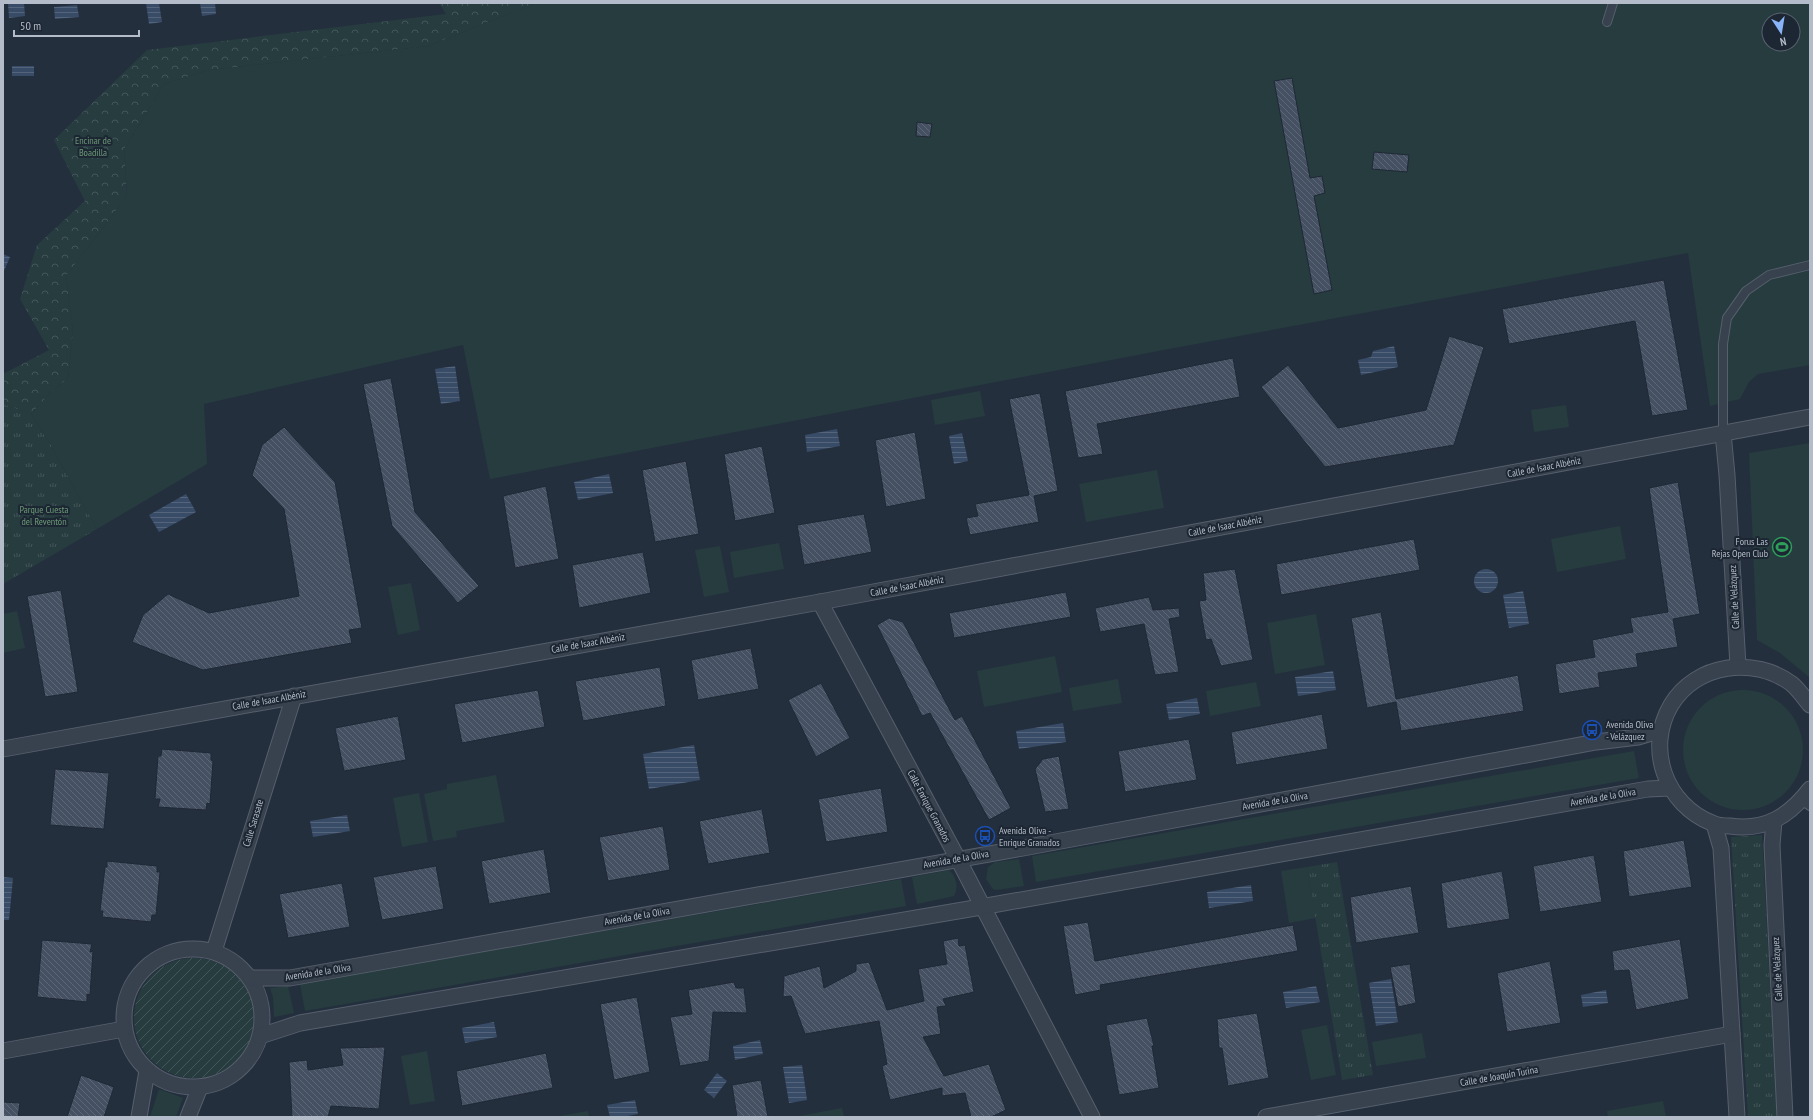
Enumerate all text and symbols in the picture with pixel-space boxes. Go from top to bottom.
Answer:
scale bar [14,12,139,38]
north arrow [1761,12,1801,52]
text: 50 m [20,18,41,33]
text: N [1779,34,1787,49]
park label: Encinar de Boadilla [75,134,111,159]
street label: Calle de Isaac Albéniz [1506,453,1582,480]
park label: Parque Cuesta del Reventón [20,503,68,528]
street label: Calle de Isaac Albéniz [1187,512,1263,539]
place label: Forus Las Rejas Open Club [1712,535,1769,560]
sports icon: Forus Las Rejas Open Club [1771,536,1793,558]
street label: Calle de Velázquez [1726,564,1742,629]
street label: Calle de Isaac Albéniz [869,572,945,599]
street label: Calle de Isaac Albéniz [550,630,626,656]
street label: Calle de Isaac Albéniz [231,687,307,713]
place label: Avenida Oliva - Velázquez [1606,718,1653,743]
bus stop icon: Avenida Oliva - Velázquez [1581,719,1603,741]
street label: Calle Enrique Granados [904,768,954,845]
street label: Avenida de la Oliva [1569,785,1637,809]
street label: Avenida de la Oliva [1241,789,1309,813]
street label: Calle Sarasate [240,798,266,848]
place label: Avenida Oliva - Enrique Granados [999,824,1060,849]
bus stop icon: Avenida Oliva - Enrique Granados [974,825,996,847]
street label: Avenida de la Oliva [922,847,990,871]
street label: Avenida de la Oliva [603,904,671,928]
street label: Calle de Velázquez [1769,936,1785,1001]
street label: Avenida de la Oliva [284,960,352,984]
street label: Calle de Joaquín Turina [1459,1063,1539,1089]

